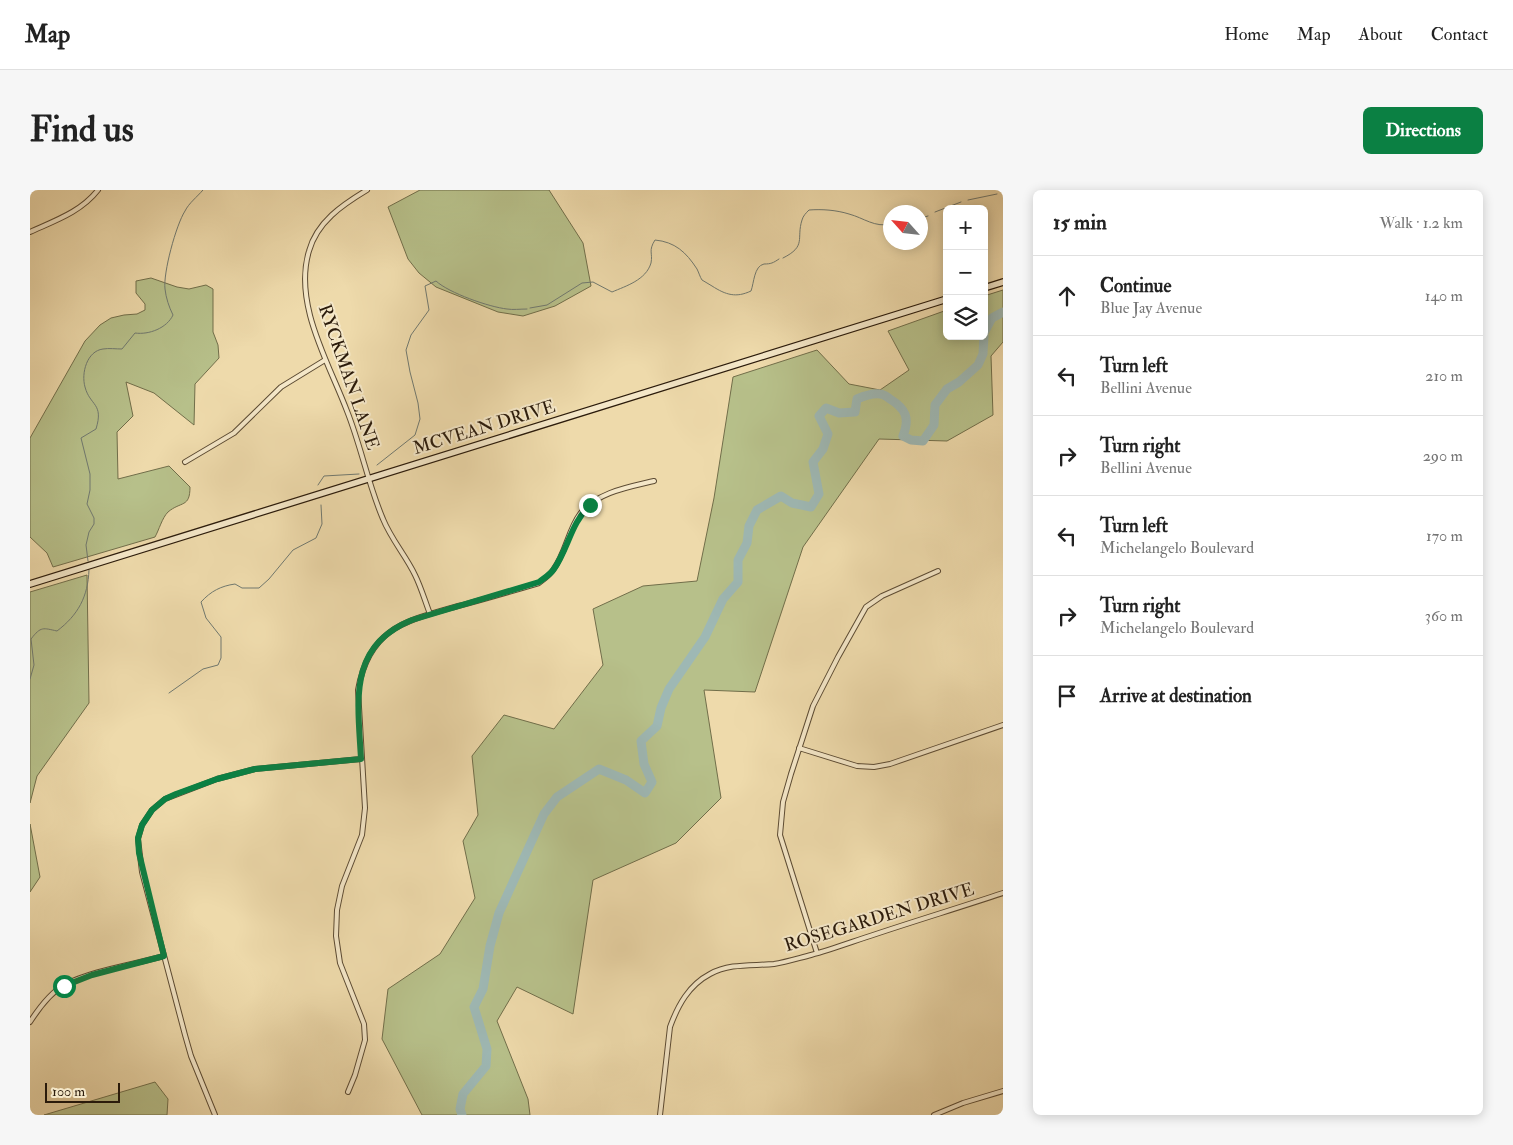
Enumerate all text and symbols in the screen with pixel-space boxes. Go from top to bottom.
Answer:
text: Map [25,19,70,50]
text: Home [1224,23,1269,46]
text: Map [1297,23,1331,46]
text: About [1359,23,1403,46]
text: Contact [1431,23,1488,46]
button: Directions [1363,107,1483,154]
text: Find us [30,108,134,152]
north arrow [883,205,928,250]
map controls [943,205,988,340]
button: + [943,205,988,250]
text: 15 min [1053,209,1107,236]
text: Walk · 1.2 km [1380,213,1463,233]
button: − [943,250,988,295]
text: Continue [1100,274,1171,298]
icon: ahead [1053,282,1081,310]
text: 140 m [1425,286,1463,306]
button: layers [943,295,988,340]
text: Blue Jay Avenue [1100,298,1202,318]
street label: RYCKMAN LANE [313,301,384,453]
text: Turn left [1100,354,1168,378]
icon: left [1053,362,1081,390]
text: 210 m [1425,366,1463,386]
text: Bellini Avenue [1100,378,1192,398]
street label: MCVEAN DRIVE [410,395,558,460]
text: Turn right [1100,434,1180,458]
icon: right [1053,442,1081,470]
text: 290 m [1423,446,1463,466]
text: Bellini Avenue [1100,458,1192,478]
route end [579,494,602,517]
text: Turn left [1100,514,1168,538]
icon: left [1053,522,1081,550]
text: 170 m [1426,526,1463,546]
text: Michelangelo Boulevard [1100,538,1254,558]
text: Turn right [1100,594,1180,618]
icon: right [1053,602,1081,630]
text: 360 m [1425,606,1463,626]
text: Michelangelo Boulevard [1100,618,1254,638]
icon: arrive [1053,682,1081,710]
text: Arrive at destination [1100,684,1252,708]
street label: ROSEGARDEN DRIVE [781,878,977,957]
route start [53,975,76,998]
scale bar [45,1080,120,1103]
text: 100 m [52,1083,85,1100]

